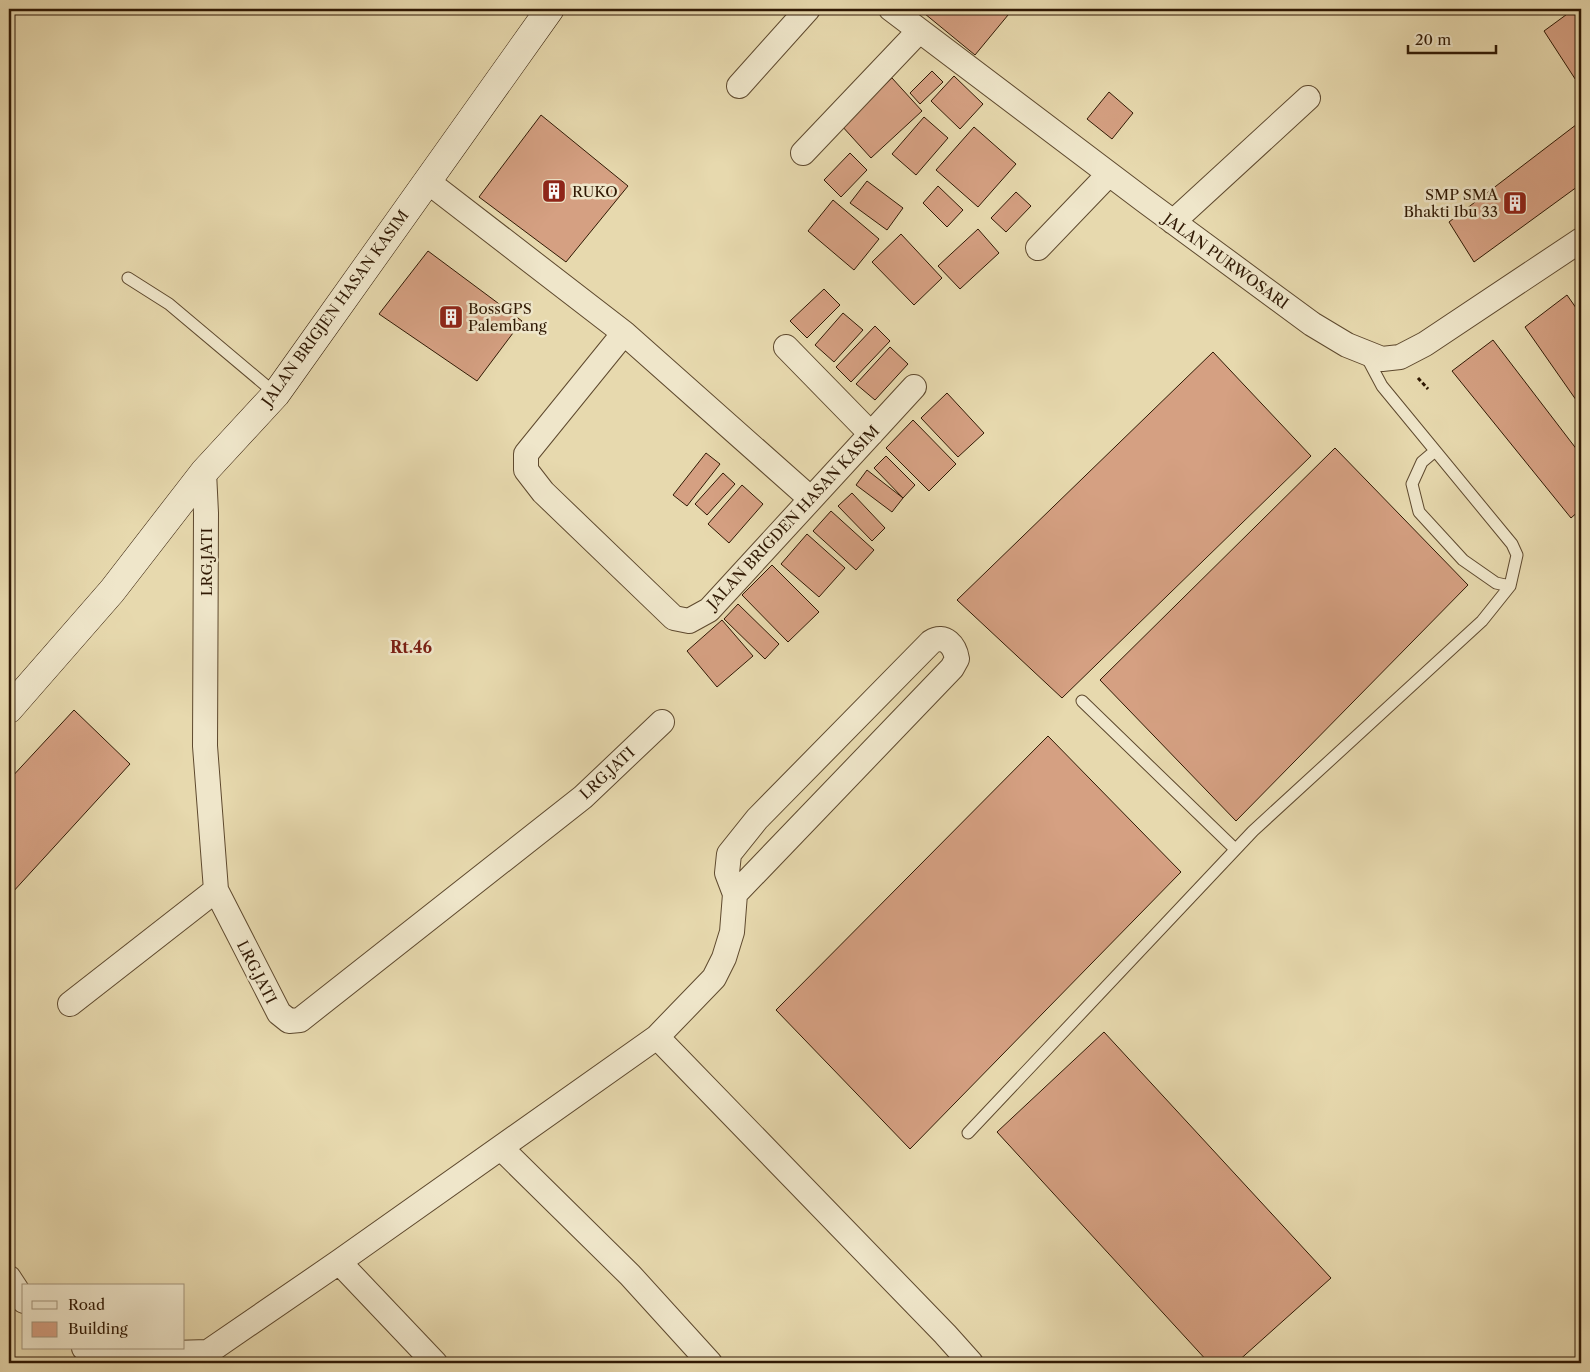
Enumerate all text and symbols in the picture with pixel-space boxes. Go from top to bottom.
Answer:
scale bar [1408,22,1495,54]
text: 20 m [1415,30,1451,49]
building icon: RUKO [541,178,567,204]
place label: RUKO [572,182,618,201]
place label: SMP SMA Bhakti Ibu 33 [1403,185,1499,221]
building icon: SMP SMA Bhakti Ibu 33 [1502,190,1528,216]
street label: JALAN BRIGJEN HASAN KASIM [256,206,413,411]
street label: JALAN PURWOSARI [1158,208,1292,313]
place label: BossGPS Palembang [468,299,547,335]
building icon: BossGPS Palembang [438,304,464,330]
street label: JALAN BRIGDEN HASAN KASIM [701,421,883,614]
street label: LRG.JATI [197,528,216,596]
district label: Rt.46 [390,637,433,657]
street label: LRG.JATI [575,743,639,803]
street label: LRG.JATI [233,937,281,1007]
legend [22,1284,185,1350]
text: Road [68,1295,105,1314]
text: Building [68,1319,128,1338]

